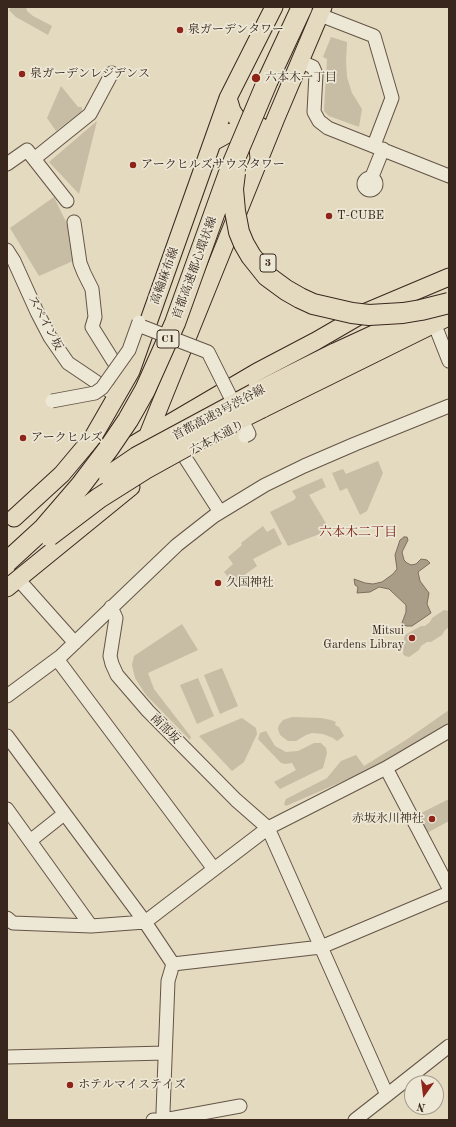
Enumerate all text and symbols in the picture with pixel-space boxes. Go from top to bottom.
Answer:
place label: 泉ガーデンタワー [188,23,284,37]
marker: 泉ガーデンタワー [175,25,185,35]
place label: 泉ガーデンレジデンス [30,67,150,81]
marker: 泉ガーデンレジデンス [17,69,27,79]
place label: 六本木一丁目 [265,71,337,85]
marker: 六本木一丁目 [250,72,262,84]
place label: アークヒルズサウスタワー [141,158,285,172]
marker: アークヒルズサウスタワー [128,160,138,170]
place label: T-CUBE [337,209,384,223]
marker: T-CUBE [324,211,334,221]
street label: 首都高速都心環状線 [170,215,220,321]
street label: 高輪麻布線 [148,245,182,307]
road number: 3 [260,254,276,272]
street label: スペイン坂 [25,293,65,353]
road number: C1 [157,330,179,348]
street label: 首都高速3号渋谷線 [170,382,268,444]
street label: 六本木通り [187,418,247,458]
place label: アークヒルズ [31,431,103,445]
marker: アークヒルズ [18,433,28,443]
district label: 六本木二丁目 [319,525,397,541]
place label: 久国神社 [226,576,274,590]
marker: 久国神社 [213,578,223,588]
place label: Mitsui Gardens Libray [323,624,404,652]
marker: Mitsui Gardens Libray [407,633,417,643]
street label: 南部坂 [147,711,183,747]
place label: 赤坂氷川神社 [352,812,424,826]
marker: 赤坂氷川神社 [427,814,437,824]
north arrow [404,1075,444,1115]
place label: ホテルマイステイズ [78,1078,186,1092]
marker: ホテルマイステイズ [65,1080,75,1090]
text: N [416,1100,427,1113]

